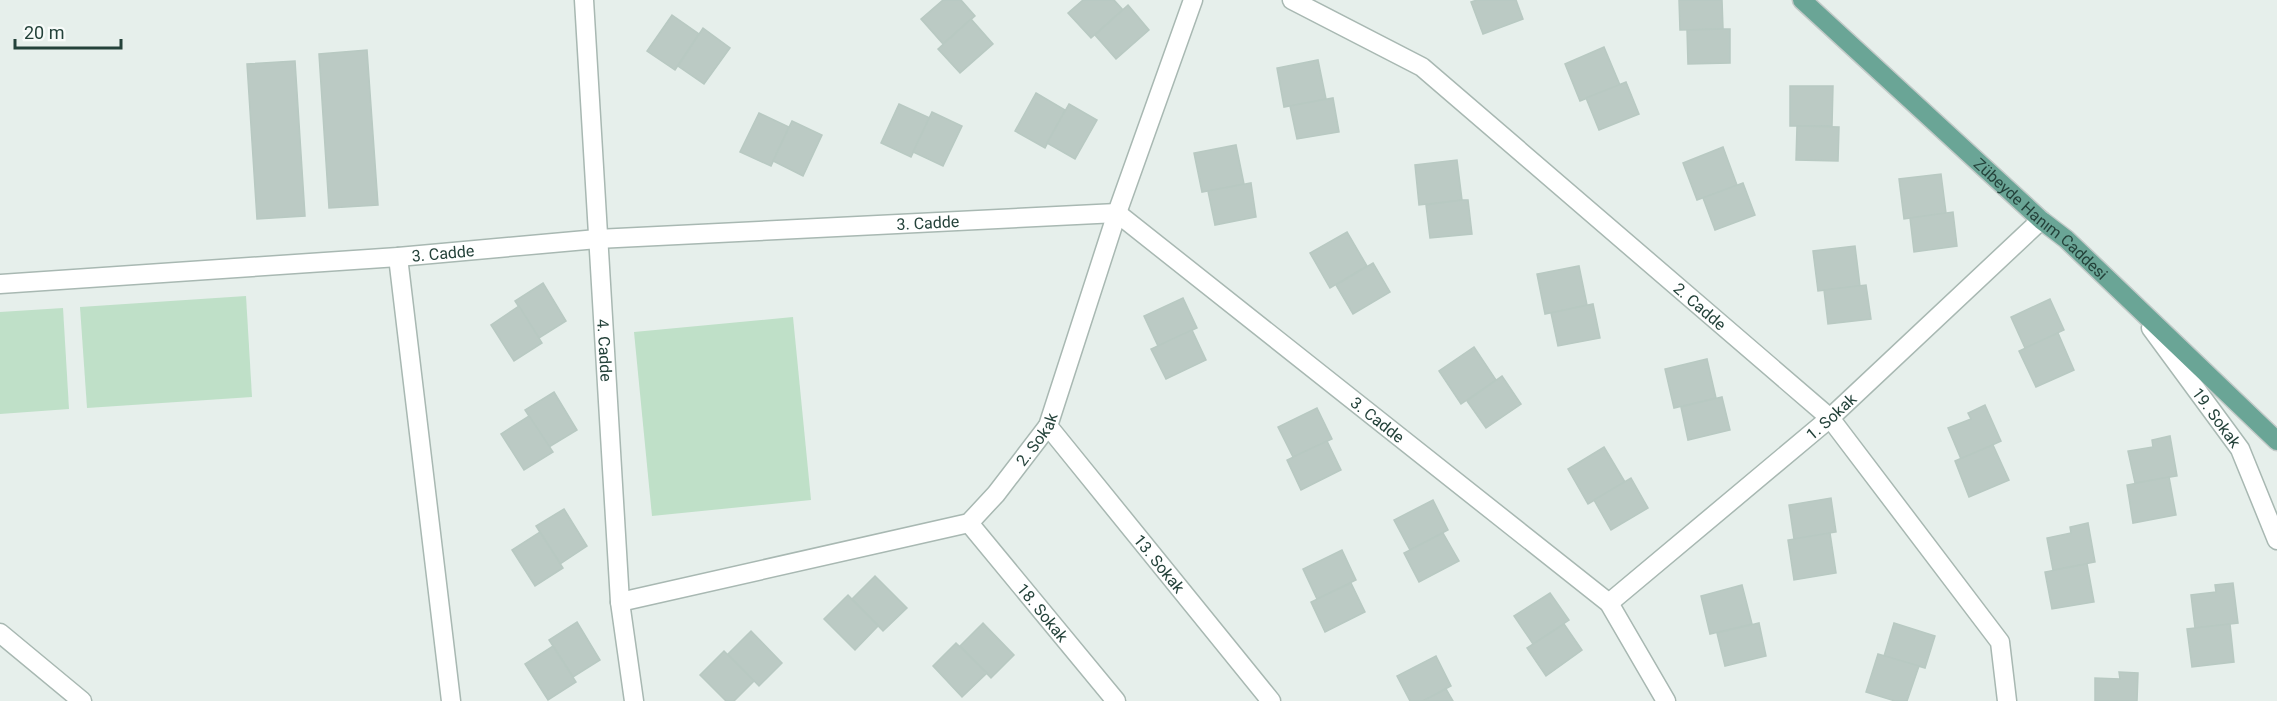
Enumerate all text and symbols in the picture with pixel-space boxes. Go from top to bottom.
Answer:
scale bar [15,12,122,50]
text: 20 m [24,22,64,43]
street label: Zübeyde Hanım Caddesi [1970,154,2112,284]
street label: 3. Cadde [896,211,960,234]
street label: 3. Cadde [411,241,475,265]
street label: 2. Cadde [1670,278,1730,334]
street label: 4. Cadde [594,318,616,382]
street label: 19. Sokak [2188,384,2246,452]
street label: 1. Sokak [1802,388,1861,444]
street label: 3. Cadde [1347,393,1408,447]
street label: 2. Sokak [1012,410,1061,469]
street label: 13. Sokak [1130,530,1189,597]
street label: 18. Sokak [1013,580,1073,646]

